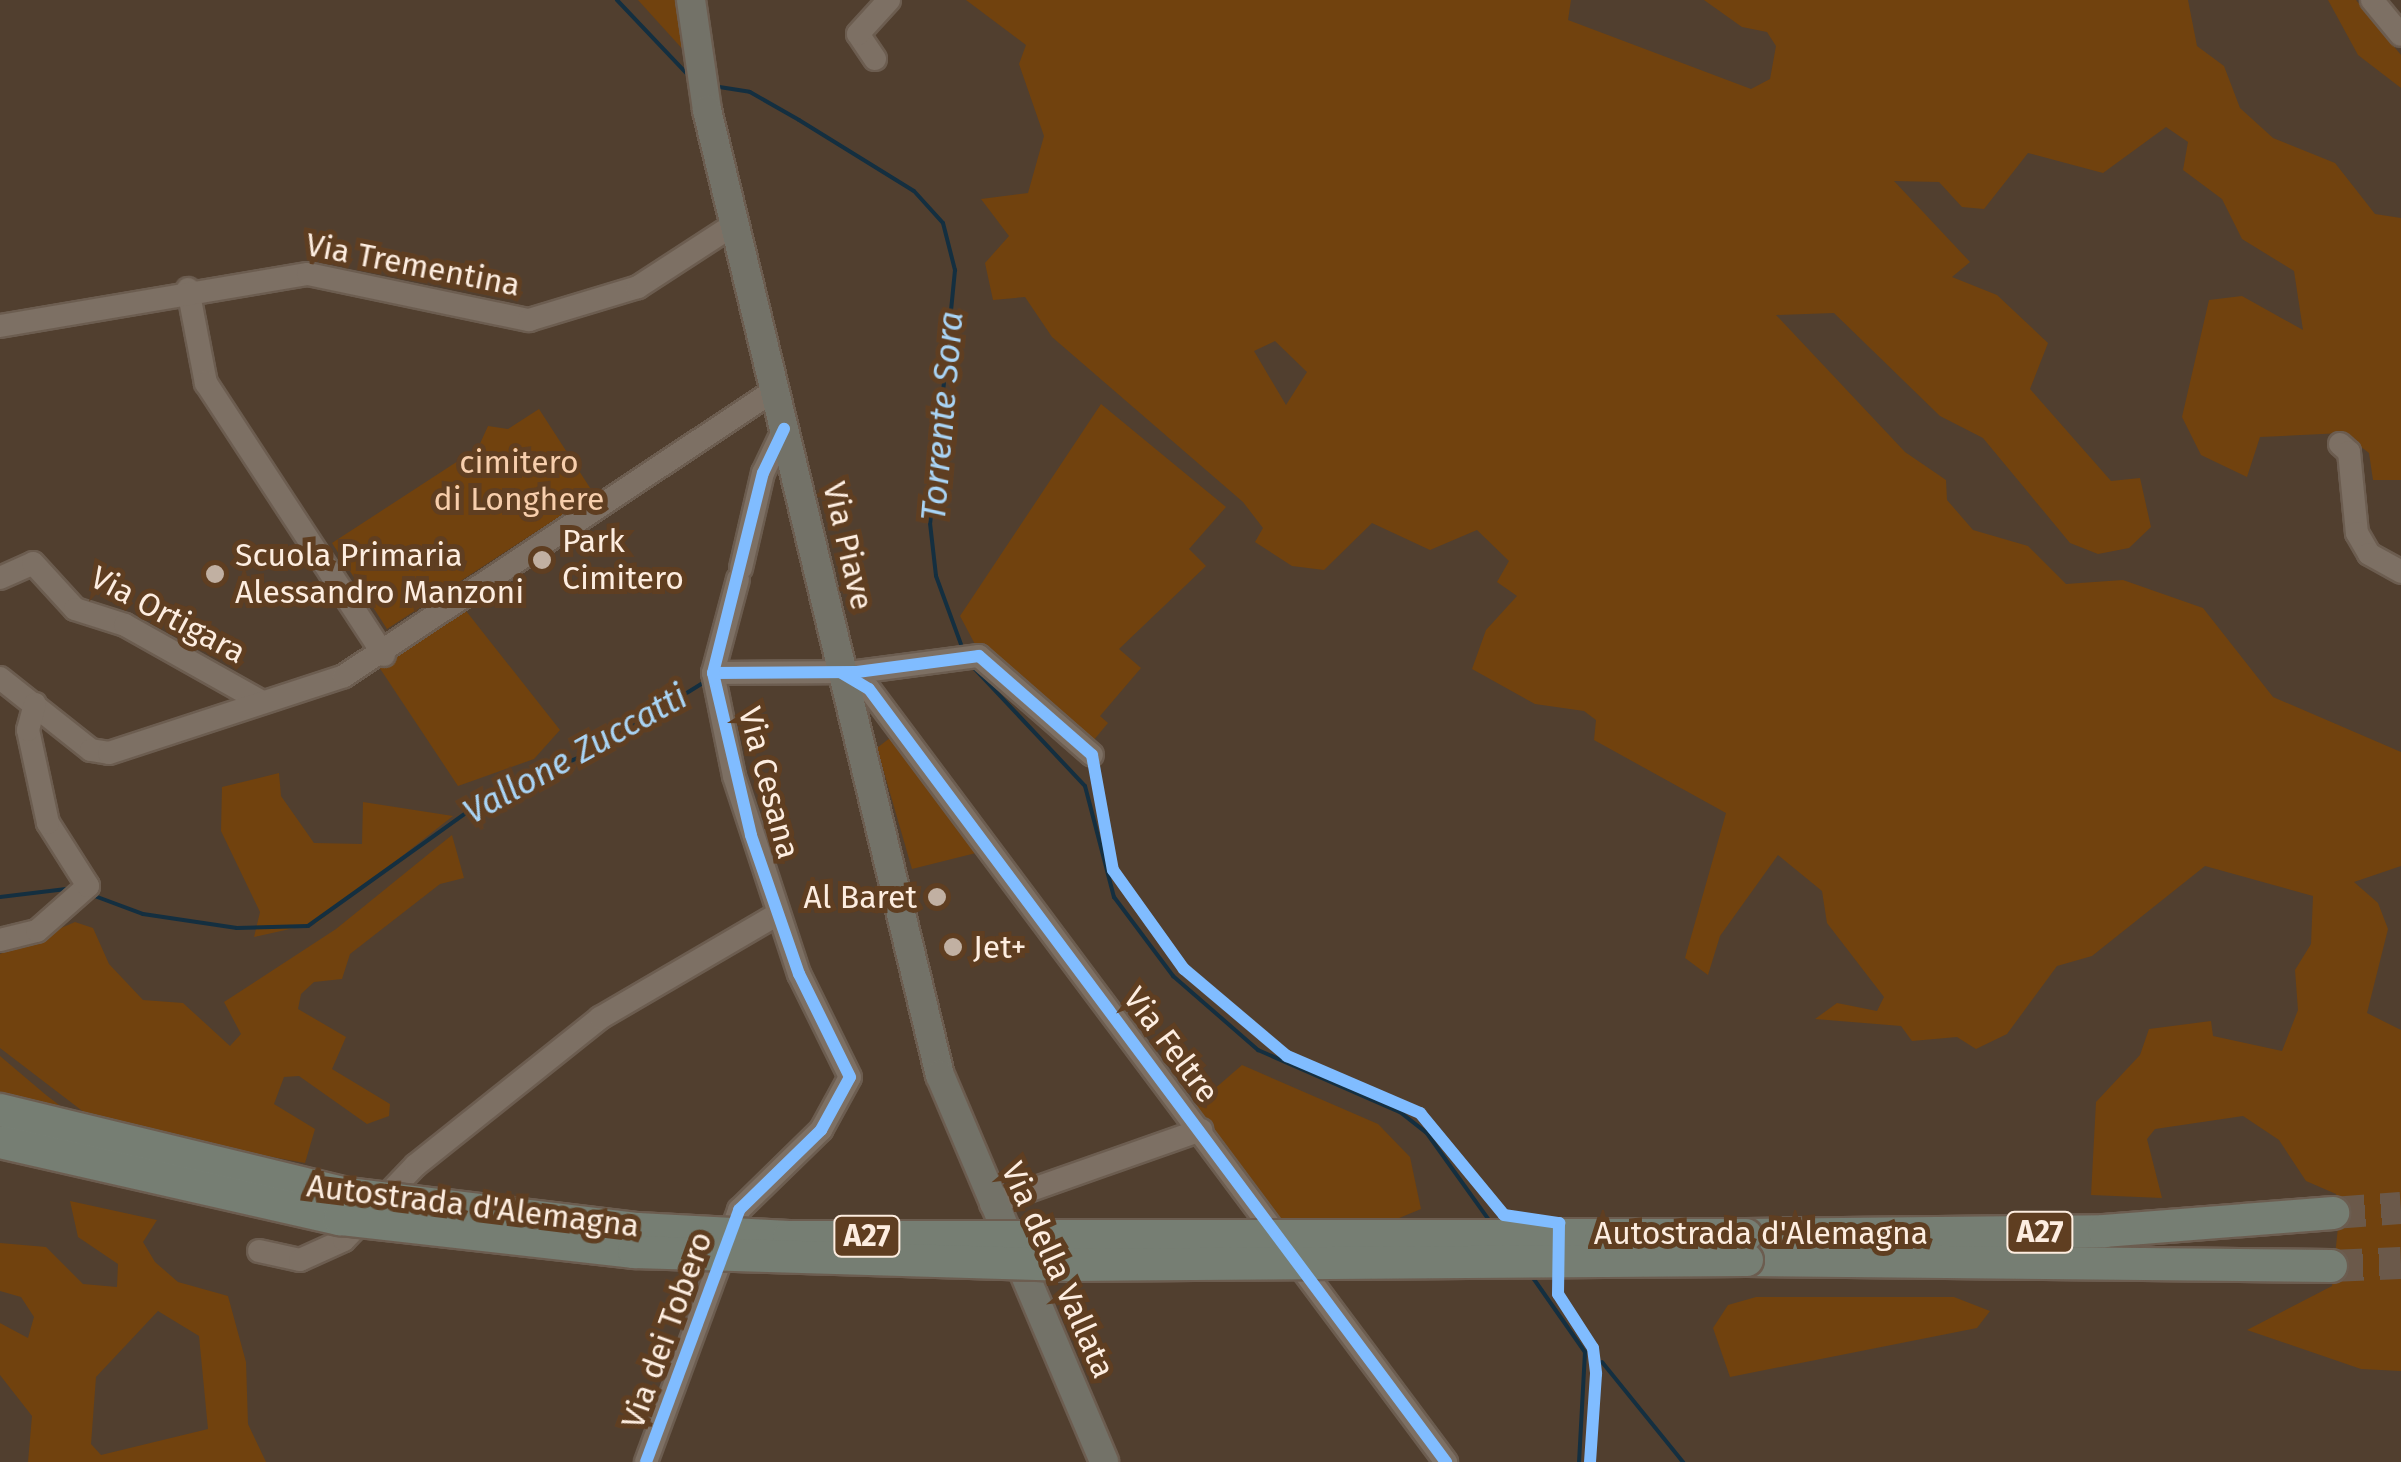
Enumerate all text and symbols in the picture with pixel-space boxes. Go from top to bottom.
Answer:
street label: Via Trementina [303,225,523,305]
water label: Torrente Sora [912,309,972,523]
park label: cimitero di Longhere [434,444,604,519]
street label: Via Piave [815,478,881,614]
place label: Park Cimitero [562,523,684,598]
place label: Scuola Primaria Alessandro Manzoni [235,537,524,612]
marker: Park Cimitero [531,549,553,571]
street label: Via Ortigara [84,558,252,672]
marker: Scuola Primaria Alessandro Manzoni [204,563,226,585]
water label: Vallone Zuccatti [456,675,694,833]
street label: Via Cesana [730,703,808,863]
place label: Al Baret [804,878,917,916]
marker: Al Baret [926,886,948,908]
place label: Jet+ [973,928,1026,966]
marker: Jet+ [942,936,964,958]
street label: Via Feltre [1115,980,1227,1110]
street label: Via della Vallata [993,1156,1123,1384]
street label: Autostrada d'Alemagna [305,1167,641,1245]
road number: A27 [2005,1207,2075,1257]
road number: A27 [832,1211,902,1261]
street label: Autostrada d'Alemagna [1594,1214,1928,1252]
street label: Via dei Tobero [614,1226,720,1434]

